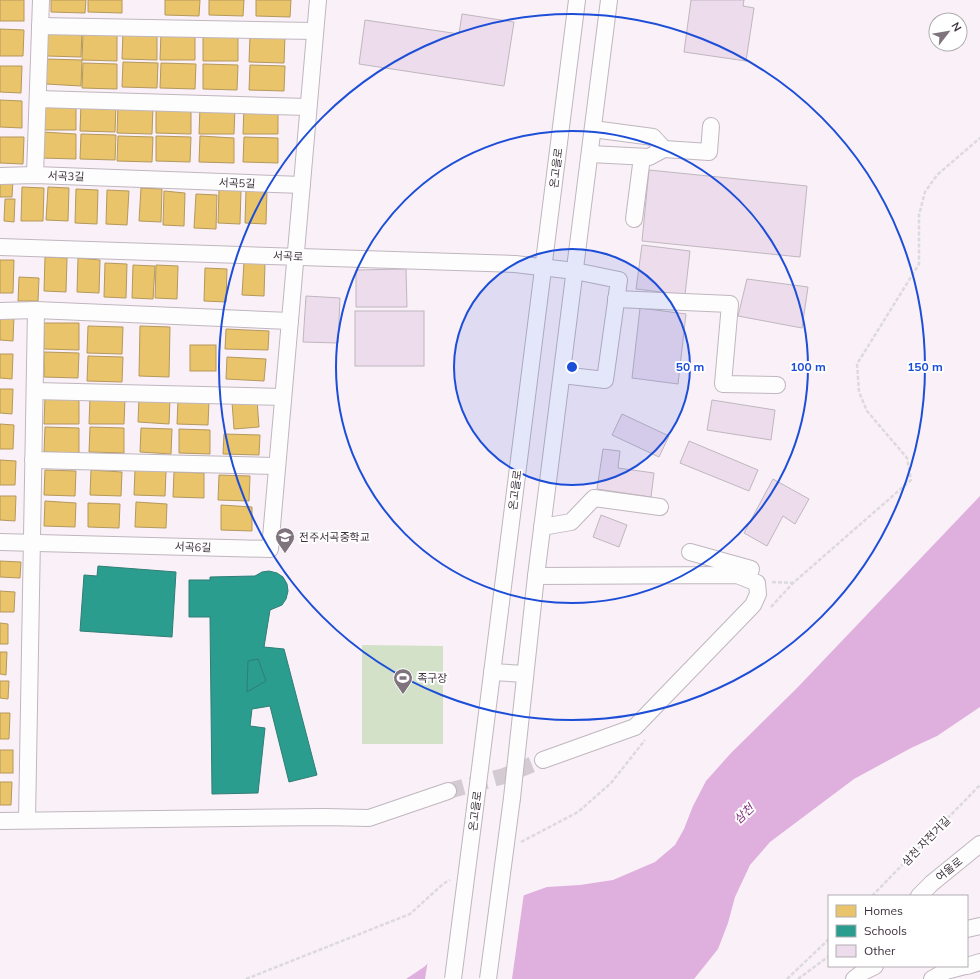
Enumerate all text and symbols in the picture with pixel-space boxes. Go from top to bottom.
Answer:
north arrow [928,12,968,52]
text: N [948,20,965,34]
street label: 온고을로 [547,147,565,189]
street label: 서곡3길 [47,168,85,184]
street label: 서곡5길 [218,175,256,191]
street label: 서곡로 [273,248,303,264]
text: 50 m [676,359,704,374]
text: 100 m [790,359,826,374]
text: 150 m [907,359,943,374]
centre of rings [565,360,579,374]
street label: 온고을로 [506,469,524,511]
school or university icon: 전주서곡중학교 [274,526,296,554]
place label: 전주서곡중학교 [299,530,370,544]
street label: 서곡6길 [174,539,212,555]
sports icon: 족구장 [392,667,414,695]
place label: 족구장 [417,671,447,685]
street label: 온고을로 [466,790,484,832]
water label: 삼천 [730,799,758,827]
street label: 삼천 자전거길 [899,813,953,869]
street label: 여울로 [933,854,965,884]
legend [828,895,968,967]
text: Homes [864,903,903,918]
text: Schools [864,923,907,938]
text: Other [864,943,896,958]

